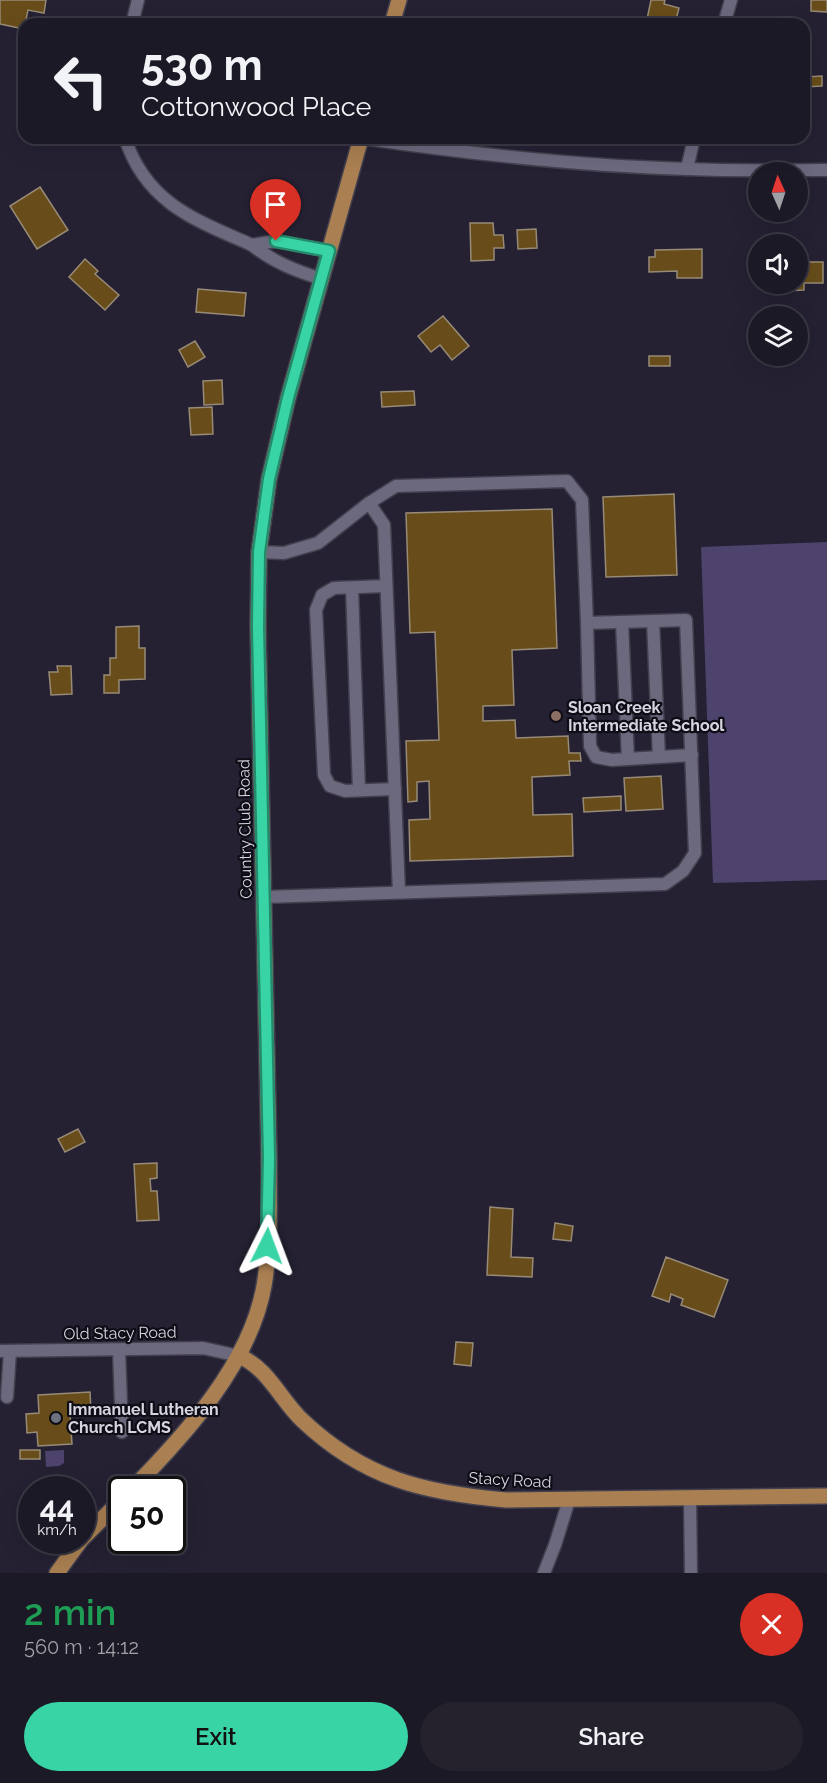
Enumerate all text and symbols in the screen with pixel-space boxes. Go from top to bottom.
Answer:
text: 530 m [141,41,263,90]
icon: left [42,42,120,120]
text: Cottonwood Place [141,91,371,122]
north arrow [748,162,808,222]
map controls [748,162,808,366]
pin [250,179,301,241]
icon: arrive [259,188,292,221]
button: sound [748,234,808,294]
button: layers [748,306,808,366]
place label: Sloan Creek Intermediate School [568,698,725,735]
marker: Sloan Creek Intermediate School [549,709,563,723]
street label: Country Club Road [234,759,256,899]
position arrow [235,1214,299,1278]
street label: Old Stacy Road [63,1323,177,1343]
place label: Immanuel Lutheran Church LCMS [68,1400,219,1437]
marker: Immanuel Lutheran Church LCMS [49,1411,63,1425]
street label: Stacy Road [468,1468,552,1492]
speed limit sign: 50 [108,1476,186,1554]
text: 44 [40,1490,74,1525]
text: km/h [37,1521,77,1539]
text: 2 min [24,1591,116,1633]
button: close [740,1593,803,1656]
text: 560 m · 14:12 [24,1635,139,1659]
button: Exit [24,1702,408,1771]
button: Share [420,1702,803,1771]

